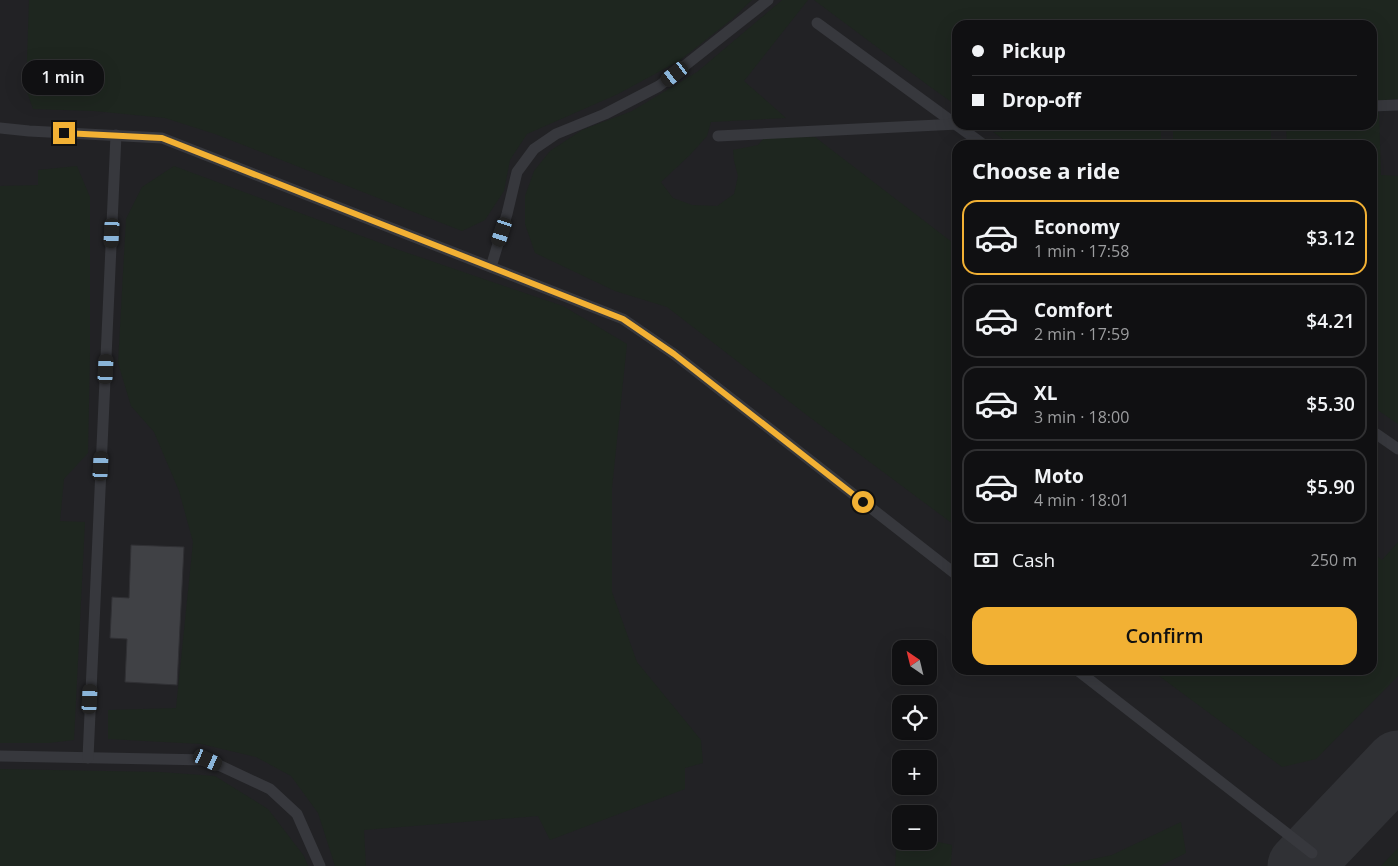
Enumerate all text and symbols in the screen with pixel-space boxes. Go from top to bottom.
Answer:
text: Pickup [1002,38,1066,64]
car [658,59,691,89]
callout: 1 min [23,61,105,96]
text: 1 min [41,66,85,88]
text: Drop-off [1002,87,1081,113]
route end [53,122,75,144]
text: Choose a ride [972,155,1120,185]
text: Economy [1034,214,1120,240]
car [490,215,513,249]
icon: car [974,215,1019,260]
car [103,218,120,248]
text: $3.12 [1306,225,1355,251]
text: 1 min · 17:58 [1034,240,1129,262]
text: Comfort [1034,297,1113,323]
icon: car [974,298,1019,343]
text: $4.21 [1306,308,1355,334]
text: 2 min · 17:59 [1034,323,1129,345]
car [97,354,114,384]
text: XL [1034,380,1057,406]
icon: car [974,381,1019,426]
text: $5.30 [1306,391,1355,417]
text: 3 min · 18:00 [1034,406,1129,428]
car [92,451,109,481]
text: Moto [1034,463,1084,489]
icon: car [974,464,1019,509]
text: $5.90 [1306,474,1355,500]
text: 4 min · 18:01 [1034,489,1129,511]
route start [852,491,874,513]
icon: cash [972,546,1000,574]
text: Cash [1012,547,1055,573]
text: 250 m [1311,549,1357,571]
button: Confirm [972,607,1357,665]
north arrow [892,640,938,685]
map controls [892,640,937,850]
car [81,684,98,714]
button: locate [892,695,937,740]
car [191,747,224,773]
button: + [892,750,937,795]
button: − [892,805,937,850]

